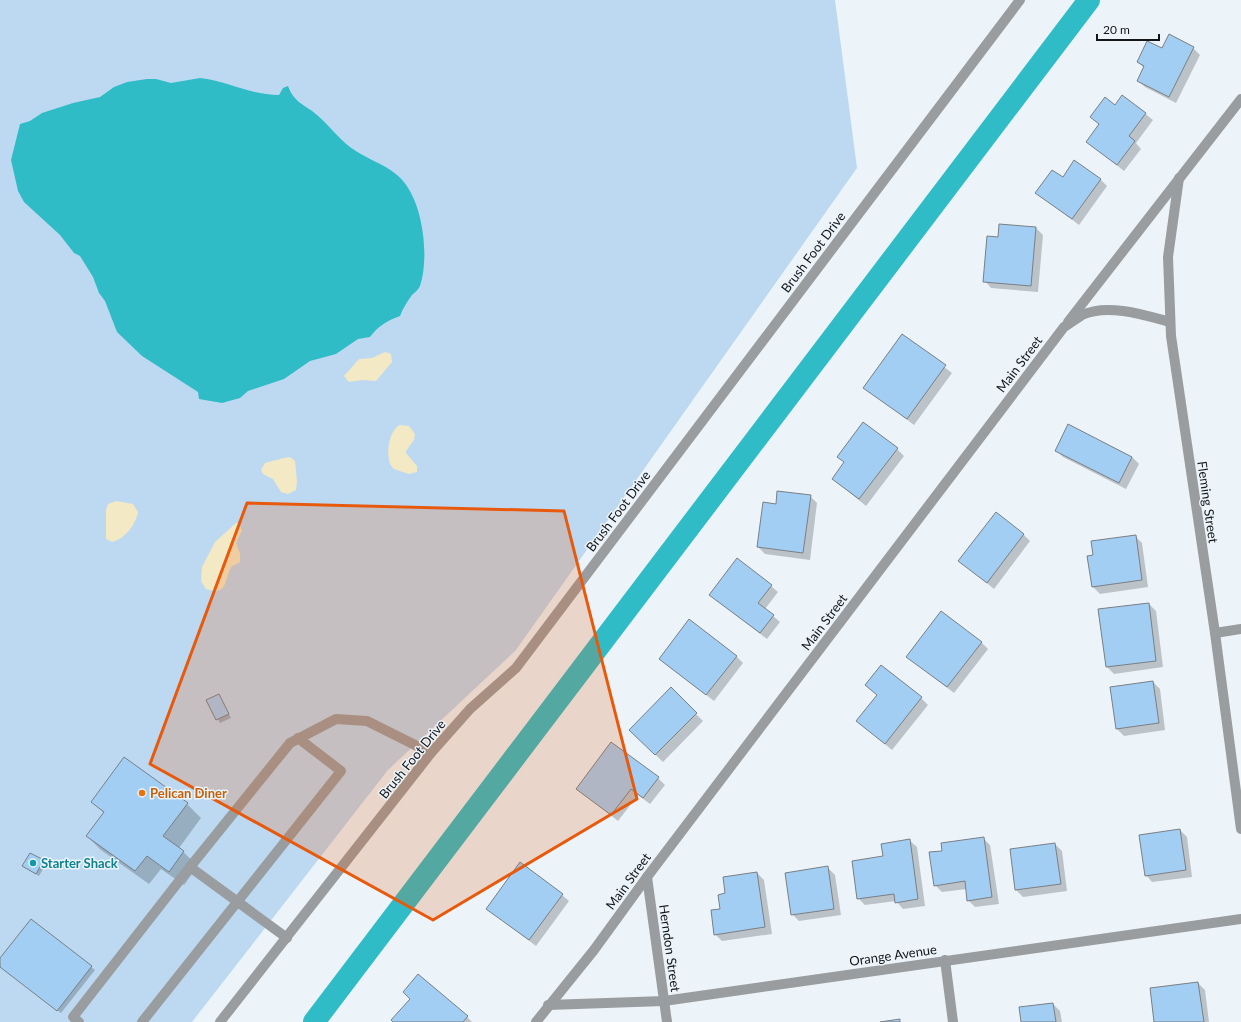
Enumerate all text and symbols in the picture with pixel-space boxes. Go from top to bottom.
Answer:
scale bar [1097,16,1159,42]
text: 20 m [1103,22,1130,37]
street label: Brush Foot Drive [777,208,849,295]
street label: Main Street [993,332,1046,395]
street label: Fleming Street [1194,460,1222,544]
street label: Brush Foot Drive [582,467,654,554]
street label: Main Street [798,590,851,653]
street label: Brush Foot Drive [375,716,449,802]
place label: Pelican Diner [150,785,227,801]
marker: Pelican Diner [137,788,147,798]
street label: Main Street [602,849,654,913]
place label: Starter Shack [41,855,118,871]
marker: Starter Shack [28,858,38,868]
street label: Herndon Street [656,903,684,993]
street label: Orange Avenue [848,941,938,969]

